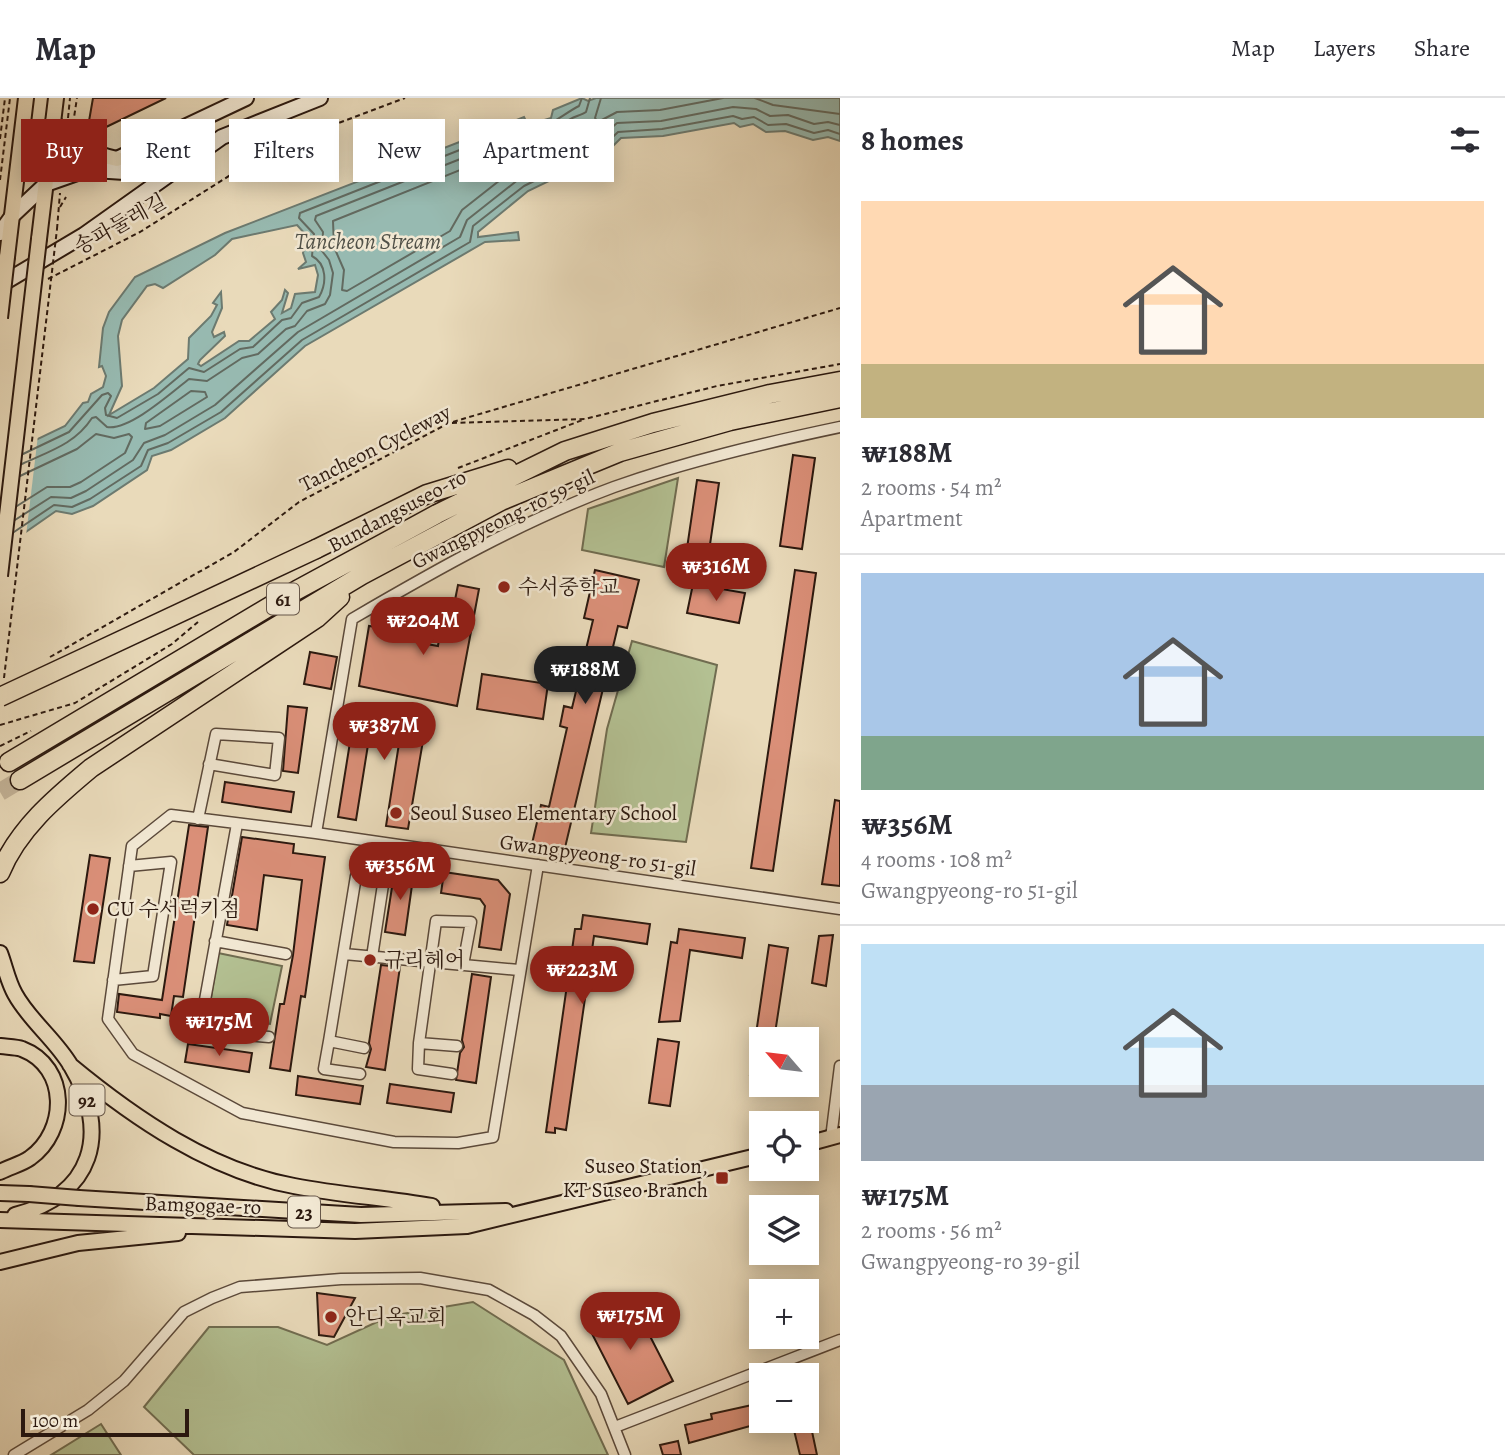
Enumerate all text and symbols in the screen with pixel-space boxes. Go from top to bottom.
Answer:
text: Map [35,26,96,71]
text: Map [1231,32,1275,64]
text: Layers [1313,32,1376,64]
text: Share [1414,32,1470,64]
chip: Buy [21,119,107,182]
chip: Rent [121,119,215,182]
chip: Filters [229,119,339,182]
chip: New [353,119,445,182]
chip: Apartment [459,119,614,182]
text: 8 homes [861,120,964,160]
icon: filters [1446,121,1484,159]
street label: 송파둘레길 [69,187,171,261]
water label: Tancheon Stream [295,226,441,257]
icon: home [1110,247,1236,373]
street label: Tancheon Cycleway [295,398,456,498]
text: ₩188M [861,432,952,472]
street label: Bundangsuseo-ro [323,463,471,559]
street label: Gwangpyeong-ro 59-gil [407,463,599,575]
text: 2 rooms · 54 m² [861,472,1002,503]
text: Apartment [861,503,963,534]
pin: ₩316M [667,544,765,603]
text: ₩316M [682,550,750,581]
place label: 수서중학교 [518,573,619,601]
marker: 수서중학교 [496,579,512,595]
road number: 61 [267,584,299,614]
pin: ₩204M [374,598,472,657]
text: ₩204M [386,604,460,635]
icon: home [1110,619,1236,745]
pin: ₩188M [536,646,634,706]
text: ₩188M [550,653,620,684]
pin: ₩387M [335,702,433,762]
text: ₩387M [349,709,419,740]
place label: Seoul Suseo Elementary School [410,799,677,827]
text: ₩356M [861,804,953,844]
marker: Seoul Suseo Elementary School [388,805,404,821]
street label: Gwangpyeong-ro 51-gil [498,827,698,883]
pin: ₩356M [351,842,449,902]
text: 4 rooms · 108 m² [861,844,1012,875]
text: ₩356M [365,849,435,880]
text: Gwangpyeong-ro 51-gil [861,875,1078,906]
place label: CU 수서럭키점 [107,895,240,923]
marker: CU 수서럭키점 [85,901,101,917]
place label: 규리헤어 [384,946,465,974]
pin: ₩223M [533,946,631,1006]
marker: 규리헤어 [362,952,378,968]
text: ₩223M [546,953,618,984]
icon: home [1110,990,1236,1116]
pin: ₩175M [170,998,268,1058]
text: ₩175M [185,1005,253,1036]
north arrow [749,1027,819,1097]
map controls [749,1027,819,1433]
road number: 92 [70,1084,104,1116]
button: locate [749,1111,819,1181]
place label: Suseo Station, KT Suseo Branch [563,1152,708,1204]
marker: Suseo Station, KT Suseo Branch [714,1170,730,1186]
text: ₩175M [861,1175,949,1215]
street label: Bamgogae-ro [144,1189,262,1221]
button: layers [749,1195,819,1265]
road number: 23 [288,1196,320,1228]
text: 2 rooms · 56 m² [861,1215,1002,1246]
text: Gwangpyeong-ro 39-gil [861,1246,1080,1277]
button: + [749,1279,819,1349]
pin: ₩175M [581,1292,679,1352]
text: ₩175M [596,1299,664,1330]
place label: 안디옥교회 [345,1303,446,1331]
marker: 안디옥교회 [323,1309,339,1325]
button: − [749,1363,819,1433]
scale bar [21,1406,189,1438]
text: 100 m [32,1408,78,1434]

